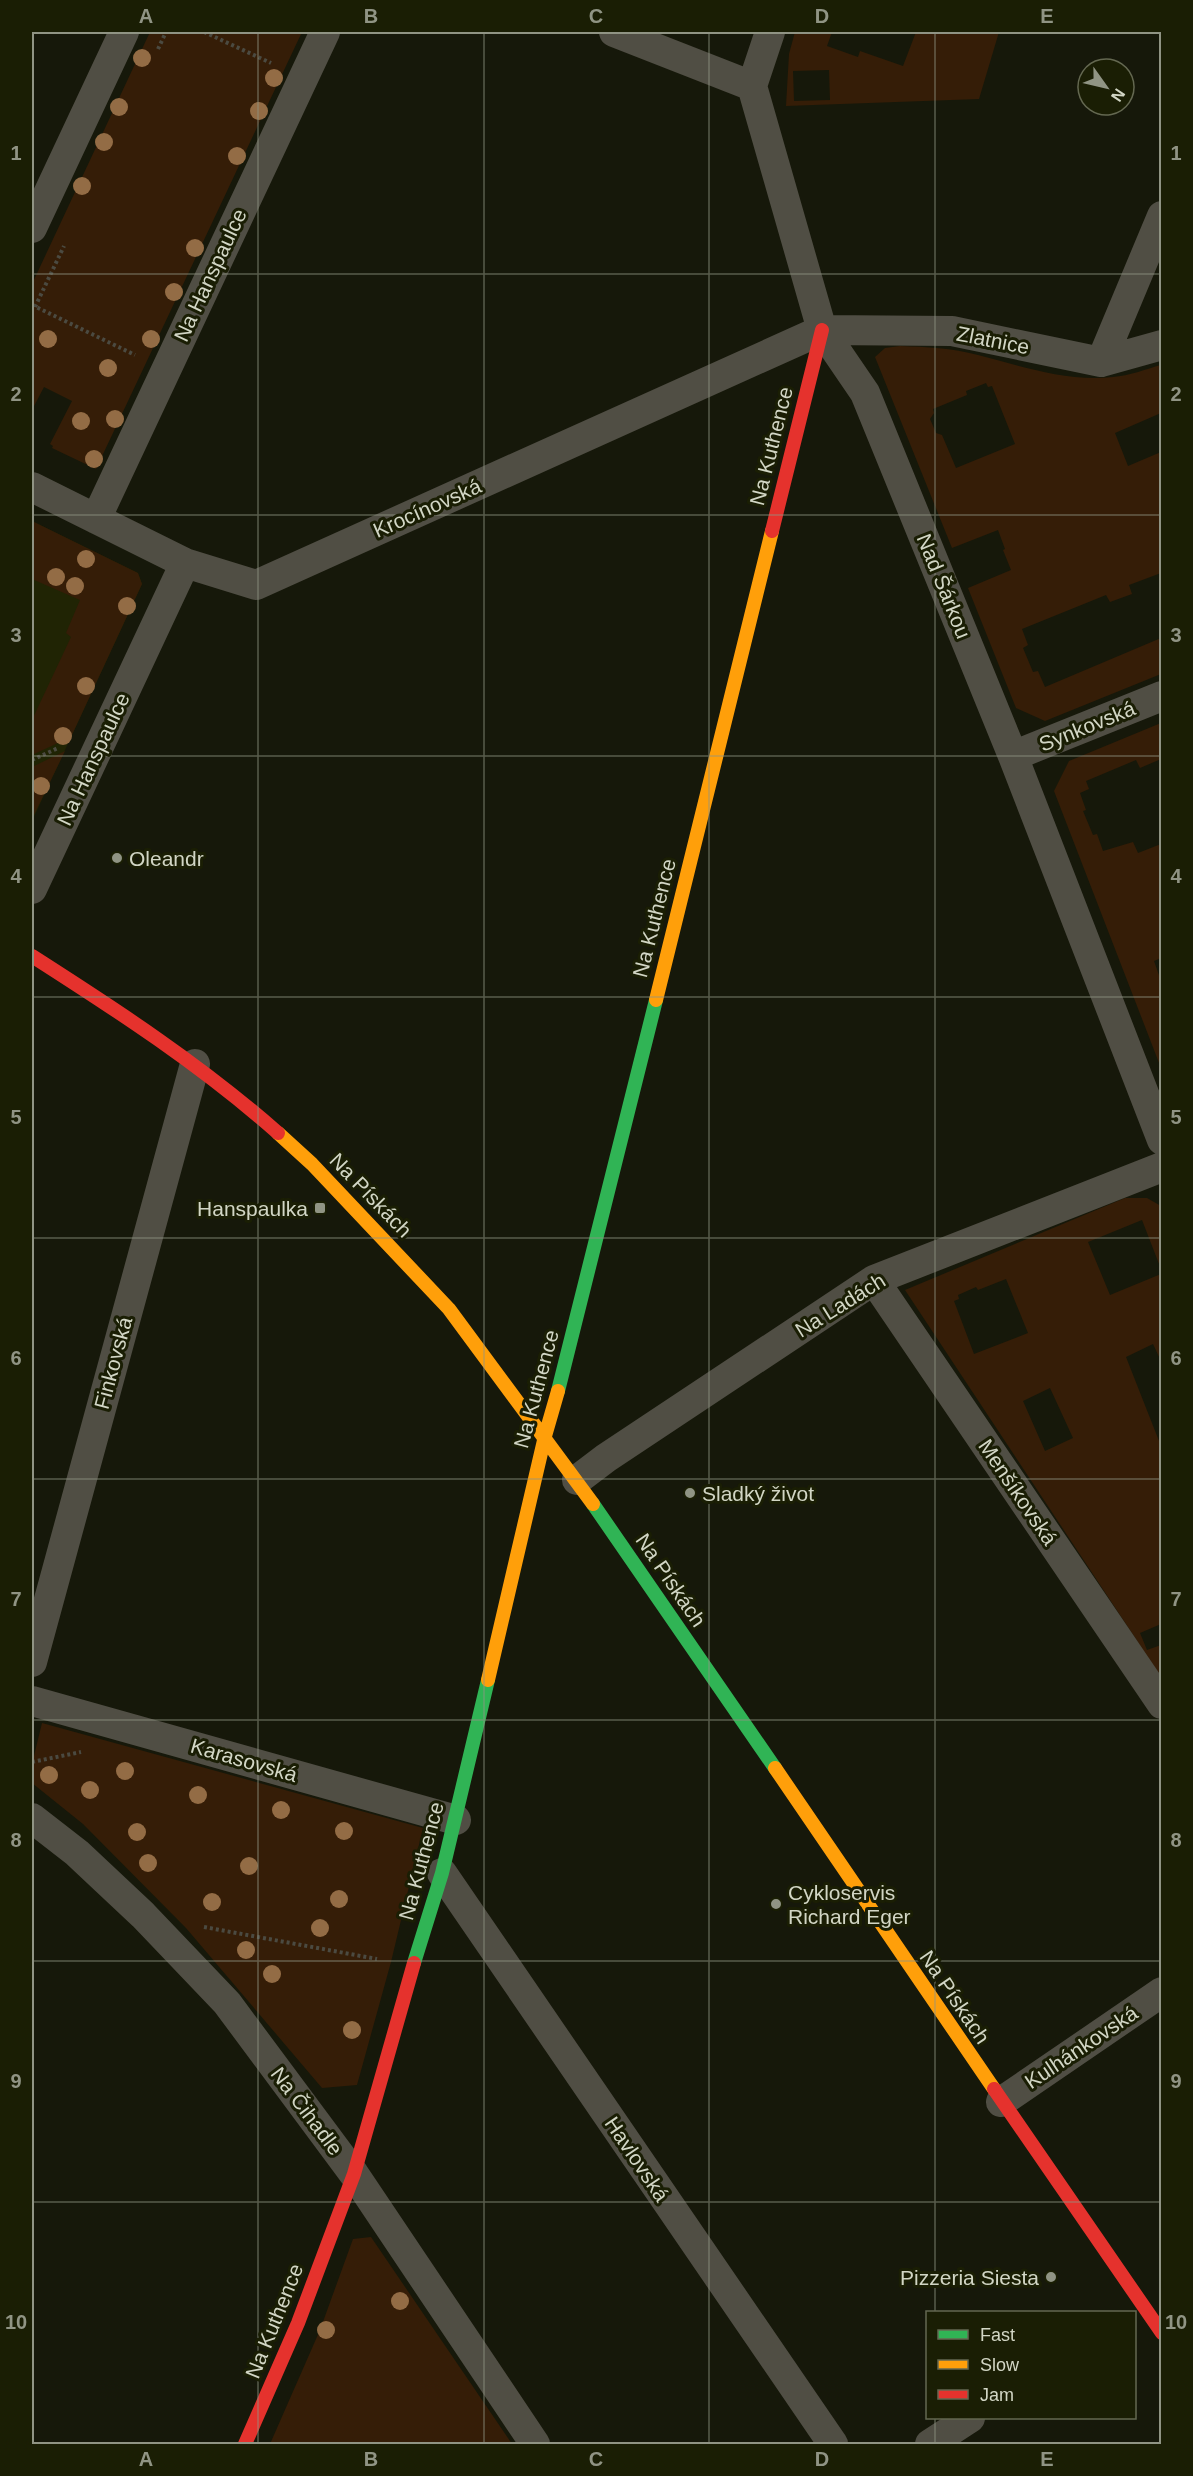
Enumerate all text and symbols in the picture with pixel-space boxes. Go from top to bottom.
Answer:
text: A [139,5,153,27]
text: B [364,5,378,27]
text: C [589,5,603,27]
text: D [815,5,829,27]
text: E [1040,5,1054,27]
north arrow [1076,57,1136,117]
text: N [1108,86,1128,105]
text: 1 [10,142,22,164]
text: 1 [1170,142,1182,164]
street label: Na Hanspaulce [169,205,251,345]
street label: Zlatnice [955,322,1031,358]
text: 2 [10,383,22,405]
text: 2 [1170,383,1182,405]
street label: Na Kuthence [745,384,797,508]
street label: Krocínovská [370,474,485,542]
street label: Nad Šárkou [913,530,975,642]
text: 3 [10,624,22,646]
text: 3 [1170,624,1182,646]
street label: Na Hanspaulce [52,689,134,829]
street label: Synkovská [1036,696,1139,756]
place label: Oleandr [129,847,204,870]
marker: Oleandr [110,851,124,865]
street label: Na Kuthence [628,856,680,980]
text: 4 [10,865,22,887]
text: 4 [1170,865,1182,887]
text: 5 [10,1106,22,1128]
text: 5 [1170,1106,1182,1128]
street label: Na Pískách [325,1148,417,1242]
place label: Hanspaulka [197,1197,308,1220]
marker: Hanspaulka [313,1201,327,1215]
street label: Na Ladách [791,1268,889,1342]
street label: Finkovská [90,1314,136,1412]
street label: Na Kuthence [509,1327,563,1451]
text: 6 [10,1347,22,1369]
text: 6 [1170,1347,1182,1369]
street label: Menšíkovská [974,1435,1062,1549]
place label: Sladký život [702,1482,814,1505]
marker: Sladký život [683,1486,697,1500]
street label: Na Pískách [631,1529,711,1631]
text: 7 [10,1588,22,1610]
text: 7 [1170,1588,1182,1610]
street label: Karasovská [188,1734,300,1786]
street label: Na Kuthence [394,1799,448,1923]
text: 8 [10,1829,22,1851]
text: 8 [1170,1829,1182,1851]
place label: Cykloservis Richard Eger [788,1881,911,1928]
marker: Cykloservis Richard Eger [769,1897,783,1911]
street label: Na Pískách [915,1946,995,2048]
street label: Kulhánkovská [1020,2001,1142,2093]
street label: Na Čihadle [267,2063,347,2159]
text: 9 [10,2070,22,2092]
text: 9 [1170,2070,1182,2092]
street label: Havlovská [600,2112,674,2206]
street label: Na Kuthence [241,2260,307,2382]
place label: Pizzeria Siesta [900,2266,1039,2289]
marker: Pizzeria Siesta [1044,2270,1058,2284]
text: 10 [5,2311,27,2333]
legend [926,2311,1136,2419]
text: 10 [1165,2311,1187,2333]
text: Fast [980,2325,1015,2345]
text: Slow [980,2355,1020,2375]
text: Jam [980,2385,1014,2405]
text: A [139,2448,153,2470]
text: B [364,2448,378,2470]
text: C [589,2448,603,2470]
text: D [815,2448,829,2470]
text: E [1040,2448,1054,2470]

